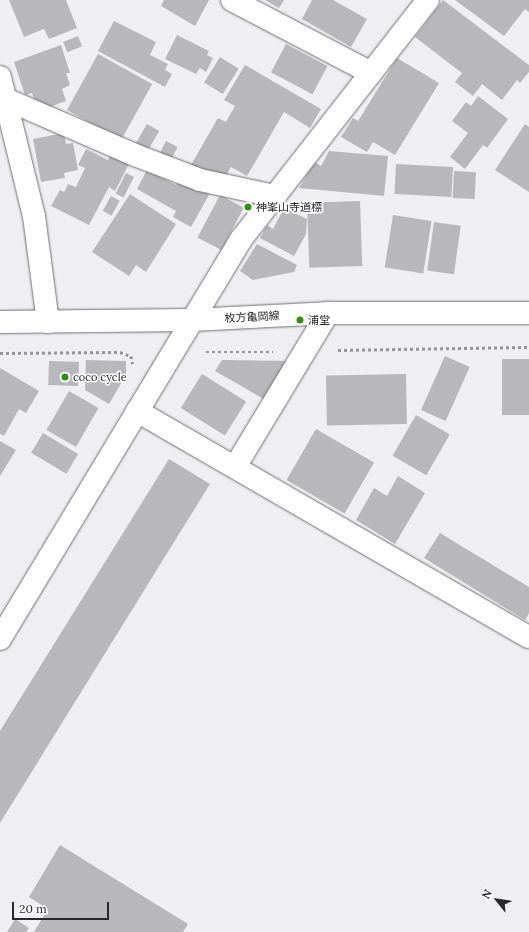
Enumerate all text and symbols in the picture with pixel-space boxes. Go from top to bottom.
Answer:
place label: 神峯山寺道標 [256,200,322,214]
marker: 神峯山寺道標 [243,202,253,212]
street label: 枚方亀岡線 [224,309,280,325]
place label: 浦堂 [308,313,330,327]
marker: 浦堂 [295,315,305,325]
place label: coco cycle [73,370,127,384]
marker: coco cycle [60,372,70,382]
north arrow [477,880,517,920]
text: N [478,887,495,901]
scale bar [14,894,111,920]
text: 20 m [19,901,47,916]

